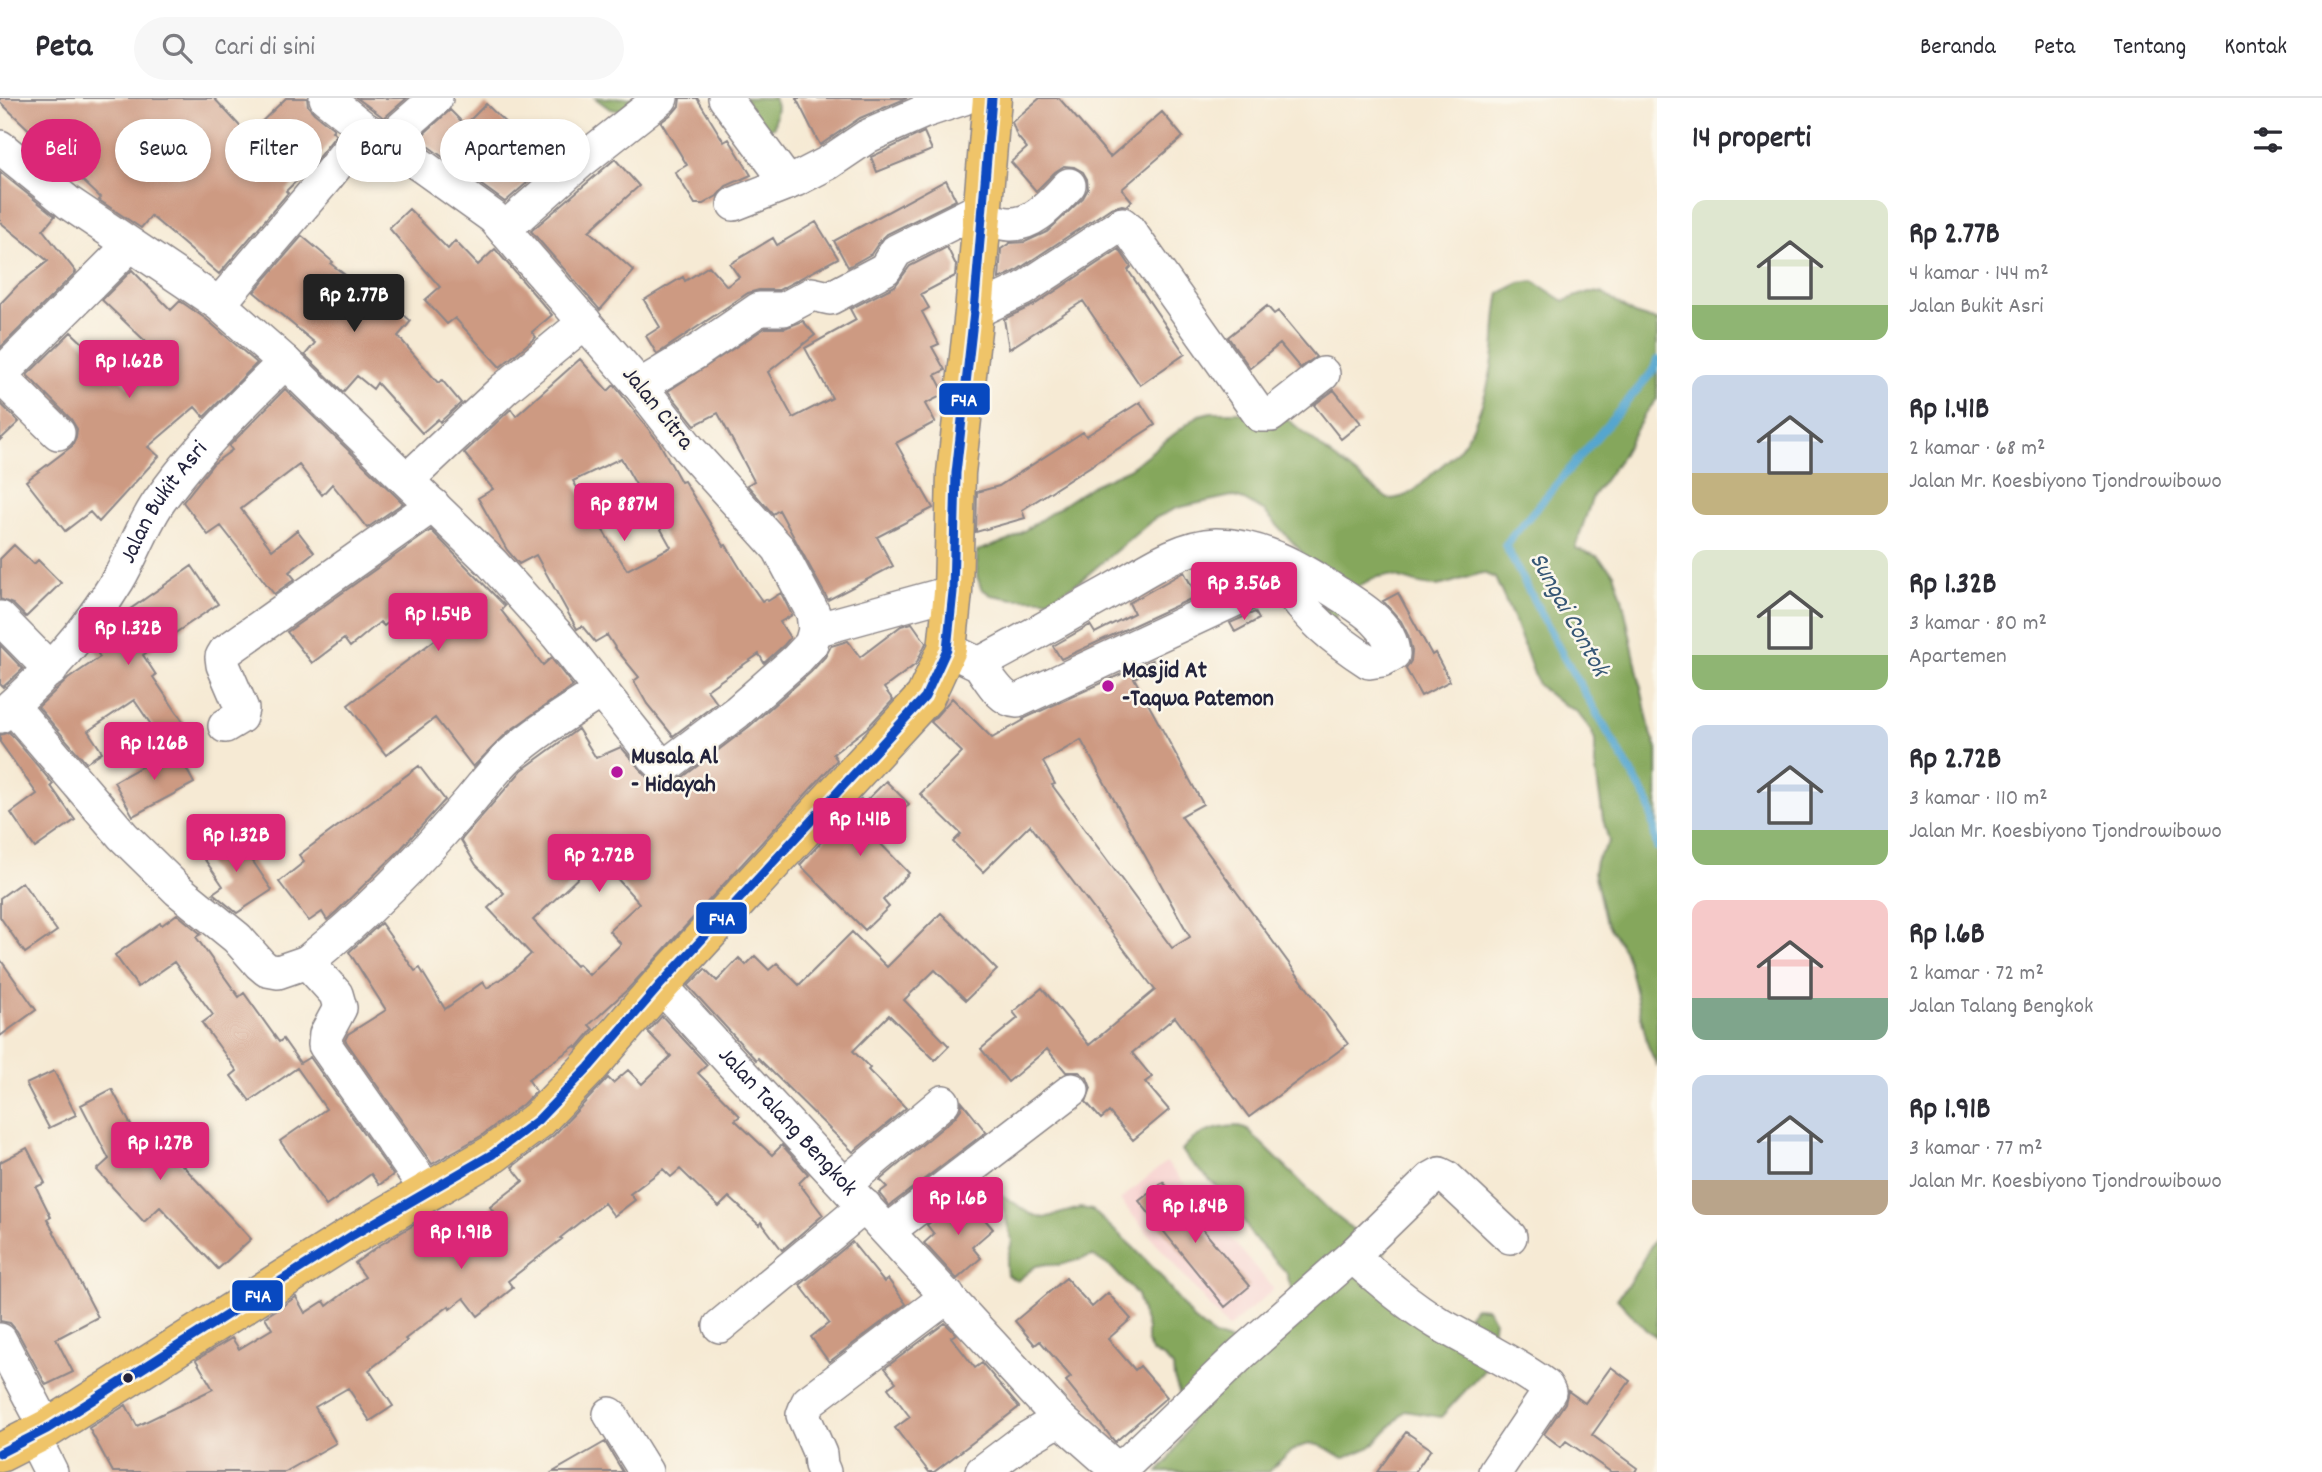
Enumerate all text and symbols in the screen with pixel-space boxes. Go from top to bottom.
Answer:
search box [134,17,624,80]
text: Peta [35,25,92,72]
icon: search [158,29,196,67]
text: Cari di sini [214,30,315,67]
text: Beranda [1920,31,1996,65]
text: Peta [2034,31,2075,65]
text: Tentang [2113,31,2186,65]
text: Kontak [2224,31,2287,65]
chip: Beli [21,119,101,182]
chip: Sewa [115,119,211,182]
chip: Filter [225,119,322,182]
chip: Baru [336,119,426,182]
chip: Apartemen [440,119,590,182]
text: 14 properti [1692,119,1811,162]
icon: filters [2249,121,2287,159]
text: Rp 2.77B [1909,215,2000,258]
icon: home [1748,228,1832,312]
text: 4 kamar · 144 m² [1909,258,2049,291]
pin: Rp 2.77B [282,274,426,334]
text: Rp 2.77B [319,280,389,313]
text: Jalan Bukit Asri [1909,291,2044,324]
pin: Rp 1.62B [57,341,201,400]
text: Rp 1.62B [95,346,163,379]
street label: Jalan Citra [613,360,702,459]
line badge: F4A [938,382,991,416]
text: F4A [951,389,977,416]
text: Rp 1.41B [1909,390,1989,433]
icon: home [1748,403,1832,487]
text: 2 kamar · 68 m² [1909,433,2045,466]
street label: Jalan Bukit Asri [112,434,217,570]
text: Jalan Mr. Koesbiyono Tjondrowibowo [1909,466,2222,499]
pin: Rp 887M [559,484,689,543]
text: Rp 887M [590,489,658,522]
water label: Sungai Contok [1519,546,1619,686]
pin: Rp 3.56B [1172,562,1316,622]
text: Rp 1.32B [1909,565,1997,608]
text: Rp 3.56B [1207,568,1281,601]
icon: home [1748,578,1832,662]
pin: Rp 1.54B [366,594,510,653]
text: Rp 1.54B [404,599,472,632]
pin: Rp 1.32B [56,608,200,667]
text: 3 kamar · 80 m² [1909,608,2047,641]
text: Rp 1.32B [94,613,162,646]
text: Apartemen [1909,641,2007,674]
place label: Masjid At -Taqwa Patemon [1122,655,1274,717]
marker: Masjid At -Taqwa Patemon [1100,678,1116,694]
pin: Rp 1.26B [82,722,226,782]
text: Rp 1.26B [120,728,188,761]
text: Rp 2.72B [1909,740,2001,783]
place label: Musala Al - Hidayah [631,741,718,803]
icon: home [1748,753,1832,837]
marker: Musala Al - Hidayah [609,764,625,780]
text: 3 kamar · 110 m² [1909,783,2048,816]
pin: Rp 1.41B [788,798,932,858]
text: Rp 1.41B [829,804,891,837]
pin: Rp 1.32B [164,814,308,874]
text: Jalan Mr. Koesbiyono Tjondrowibowo [1909,816,2222,849]
text: Rp 1.32B [202,820,270,853]
pin: Rp 2.72B [527,834,671,894]
text: Rp 2.72B [564,840,634,873]
line badge: F4A [695,901,748,935]
text: F4A [709,908,735,935]
text: Rp 1.6B [1909,915,1985,958]
icon: home [1748,928,1832,1012]
text: 2 kamar · 72 m² [1909,958,2044,991]
text: Jalan Talang Bengkok [1909,991,2093,1024]
street label: Jalan Talang Bengkok [709,1040,864,1205]
text: Rp 1.91B [1909,1090,1990,1133]
icon: home [1748,1103,1832,1187]
pin: Rp 1.27B [88,1122,232,1182]
text: Rp 1.27B [127,1128,193,1161]
text: 3 kamar · 77 m² [1909,1133,2043,1166]
text: Jalan Mr. Koesbiyono Tjondrowibowo [1909,1166,2222,1199]
pin: Rp 1.6B [893,1178,1023,1237]
text: Rp 1.6B [929,1183,987,1216]
pin: Rp 1.84B [1123,1186,1267,1245]
text: Rp 1.84B [1162,1191,1228,1224]
pin: Rp 1.91B [389,1212,533,1271]
text: Rp 1.91B [430,1217,492,1250]
line badge: F4A [231,1279,284,1312]
text: F4A [245,1285,271,1312]
unlabelled marker [121,1371,135,1385]

